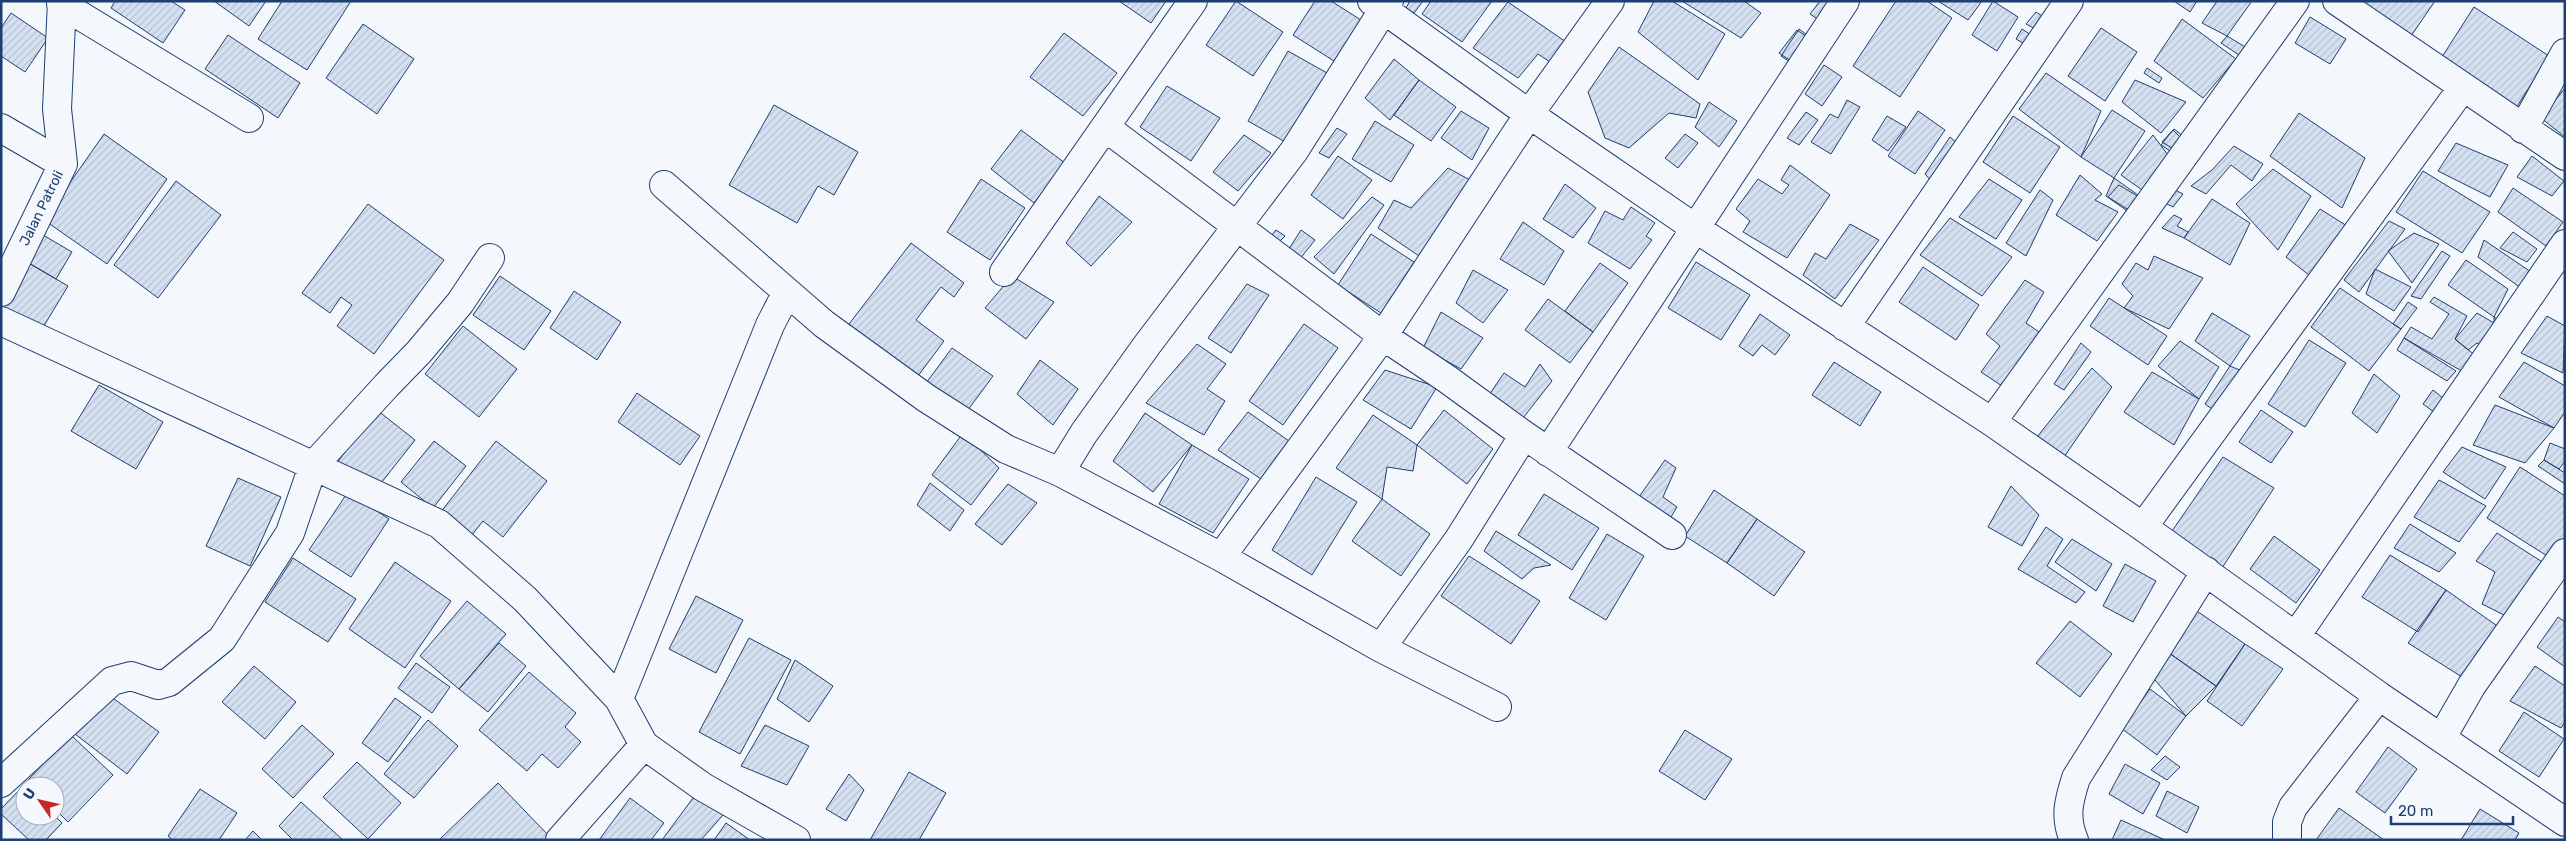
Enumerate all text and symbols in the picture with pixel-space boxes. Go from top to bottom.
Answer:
street label: Jalan Patroli [16,168,67,249]
north arrow [15,776,65,826]
text: U [20,785,40,803]
scale bar [2391,794,2514,826]
text: 20 m [2398,802,2433,820]

